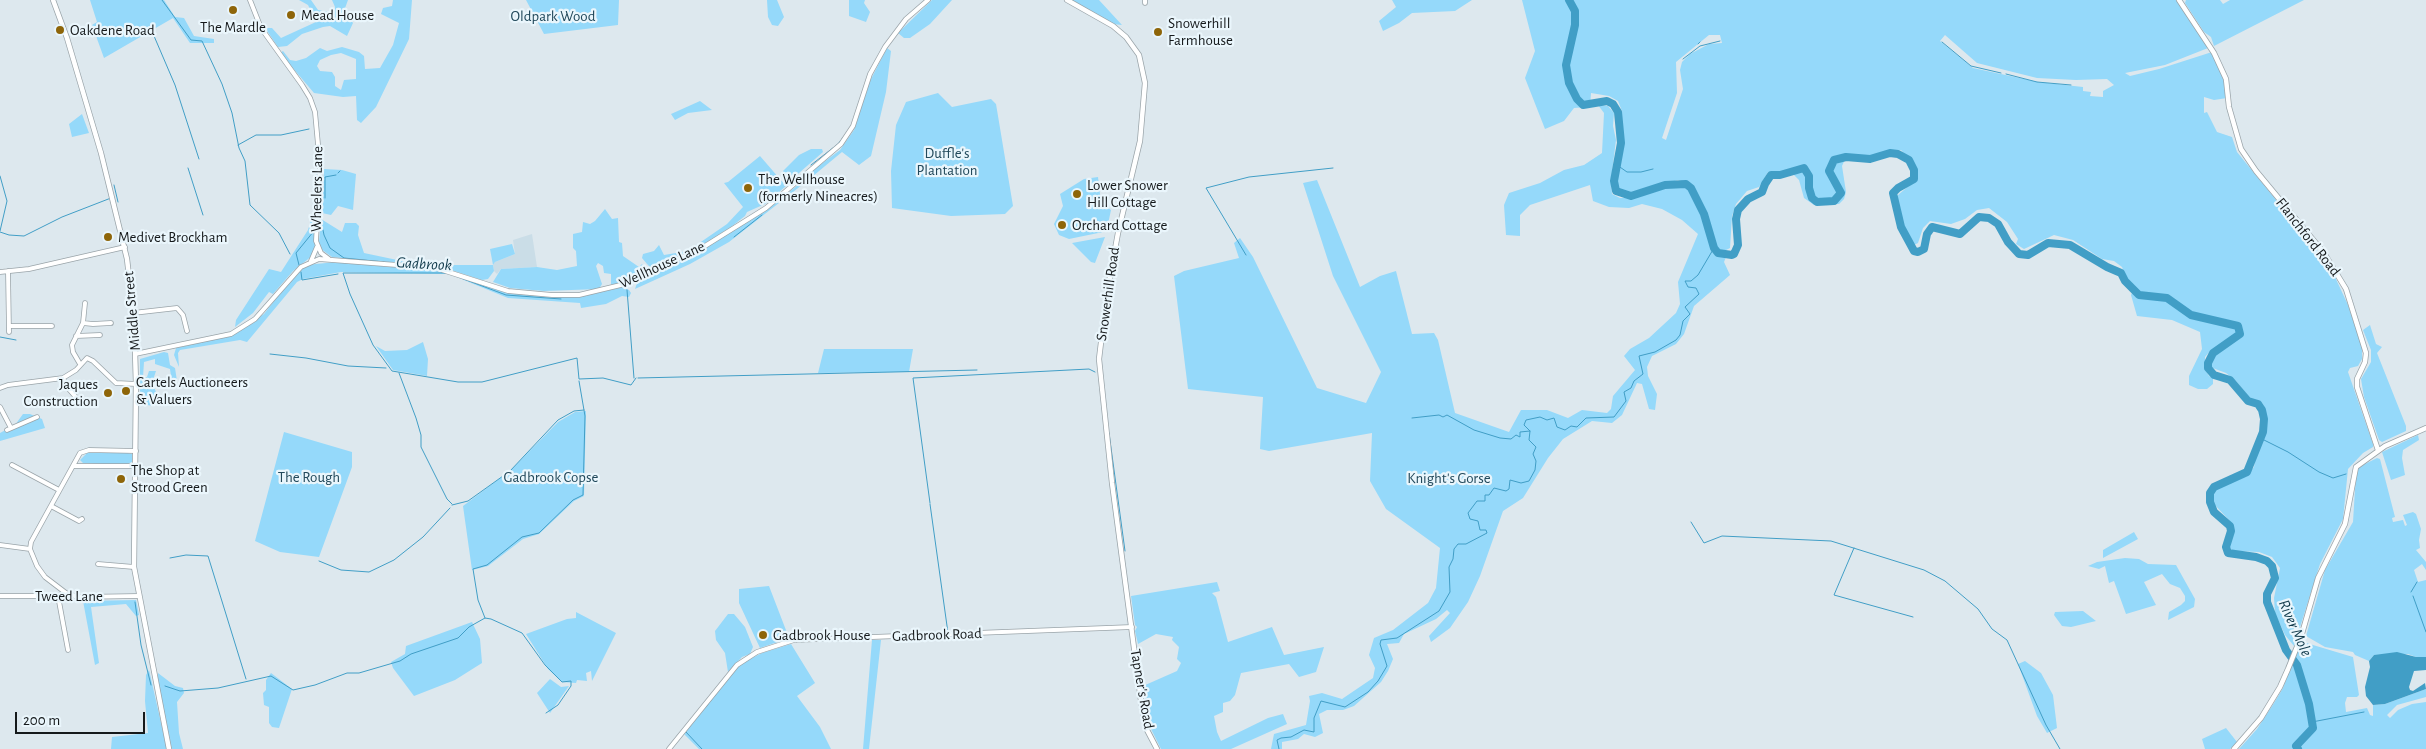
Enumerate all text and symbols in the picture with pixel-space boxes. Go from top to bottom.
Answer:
marker: The Mardle [227,4,239,16]
place label: Mead House [301,6,374,24]
park label: Oldpark Wood [511,7,595,25]
marker: Mead House [285,9,297,21]
place label: Snowerhill Farmhouse [1168,14,1233,49]
place label: The Mardle [200,18,266,36]
place label: Oakdene Road [70,21,155,39]
marker: Oakdene Road [54,24,66,36]
marker: Snowerhill Farmhouse [1152,26,1164,38]
park label: Duffle's Plantation [916,144,978,179]
street label: Wheelers Lane [307,146,327,232]
place label: The Wellhouse (formerly Nineacres) [758,170,878,205]
place label: Lower Snower Hill Cottage [1087,176,1168,211]
marker: The Wellhouse (formerly Nineacres) [742,182,754,194]
marker: Lower Snower Hill Cottage [1071,188,1083,200]
street label: Flanchford Road [2272,194,2344,280]
place label: Orchard Cottage [1072,216,1167,234]
marker: Orchard Cottage [1056,219,1068,231]
place label: Medivet Brockham [118,228,227,246]
marker: Medivet Brockham [102,231,114,243]
street label: Wellhouse Lane [616,237,708,293]
street label: Snowerhill Road [1093,246,1123,342]
water label: Gadbrook [396,253,452,275]
street label: Middle Street [120,271,144,351]
place label: Cartels Auctioneers & Valuers [136,373,248,408]
place label: Jaques Construction [24,375,98,410]
marker: Cartels Auctioneers & Valuers [120,385,132,397]
marker: Jaques Construction [102,387,114,399]
place label: The Shop at Strood Green [131,461,208,496]
park label: The Rough [278,468,340,486]
park label: Gadbrook Copse [504,468,598,486]
park label: Knight's Gorse [1407,469,1491,487]
marker: The Shop at Strood Green [115,473,127,485]
street label: Tweed Lane [35,587,103,605]
water label: River Mole [2274,597,2316,659]
street label: Gadbrook Road [892,624,982,646]
place label: Gadbrook House [773,626,870,644]
marker: Gadbrook House [757,629,769,641]
street label: Tapner's Road [1126,648,1158,730]
scale bar [18,702,148,734]
text: 200 m [23,713,60,728]

